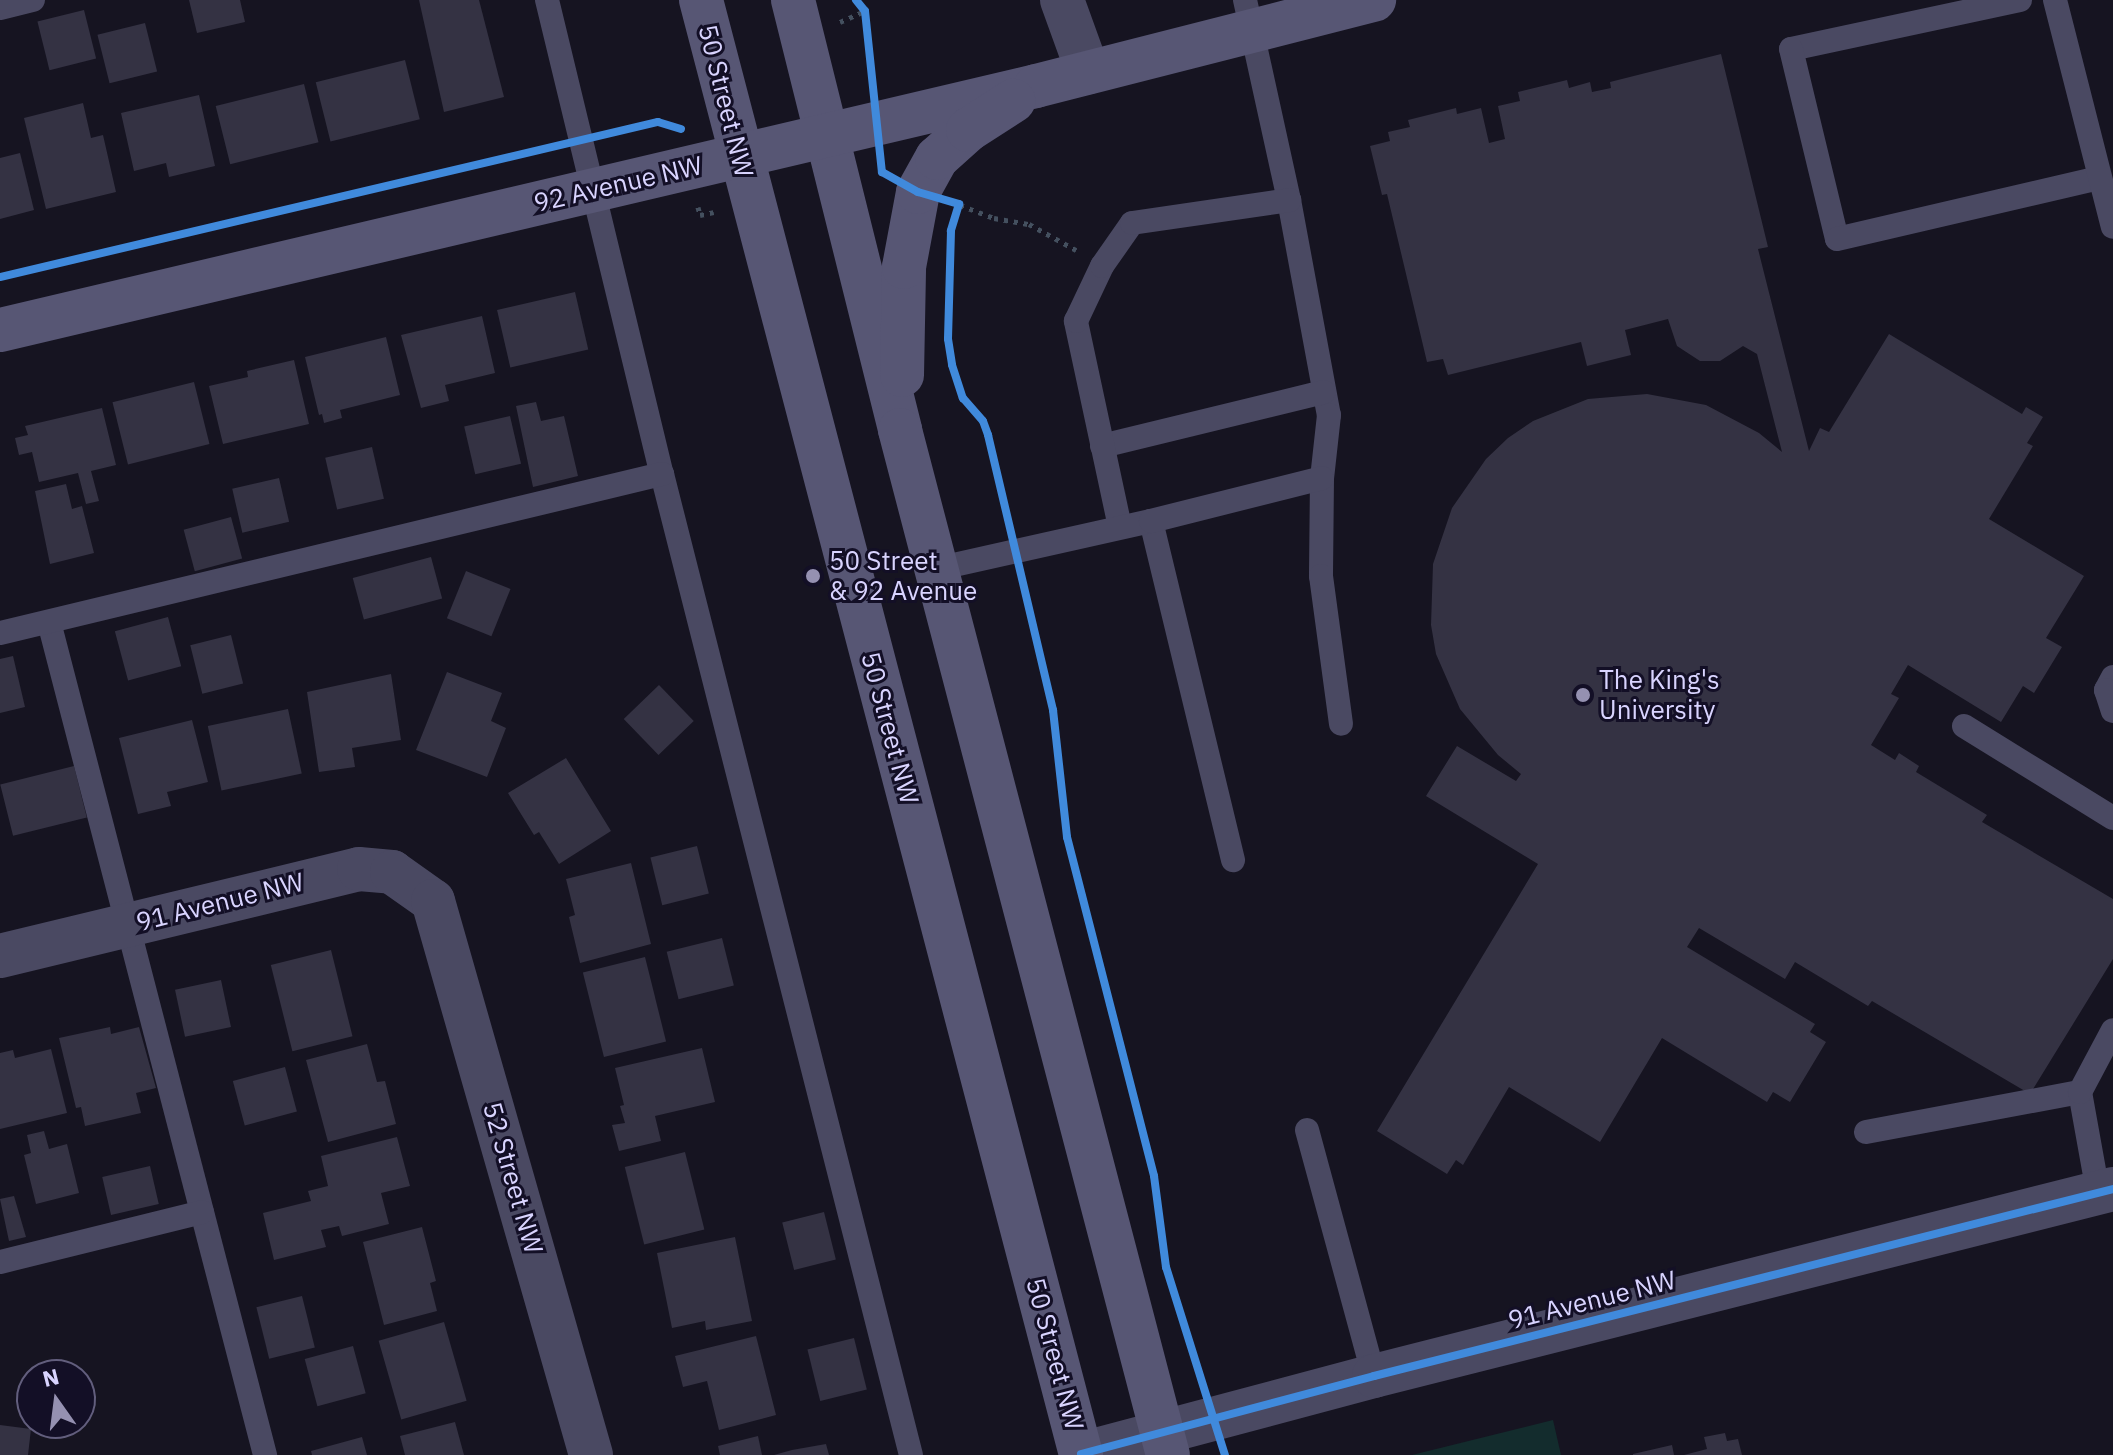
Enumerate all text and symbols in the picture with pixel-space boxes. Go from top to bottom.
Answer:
street label: 50 Street NW [692,21,760,181]
street label: 92 Avenue NW [531,149,705,219]
place label: 50 Street & 92 Avenue [829,545,977,606]
marker: 50 Street & 92 Avenue [804,567,822,585]
street label: 50 Street NW [855,648,925,808]
place label: The King's University [1599,664,1720,726]
marker: The King's University [1574,686,1592,704]
street label: 91 Avenue NW [133,866,307,938]
street label: 52 Street NW [476,1099,550,1257]
street label: 91 Avenue NW [1505,1264,1679,1336]
street label: 50 Street NW [1020,1274,1090,1434]
north arrow [16,1359,96,1439]
text: N [39,1361,62,1393]

